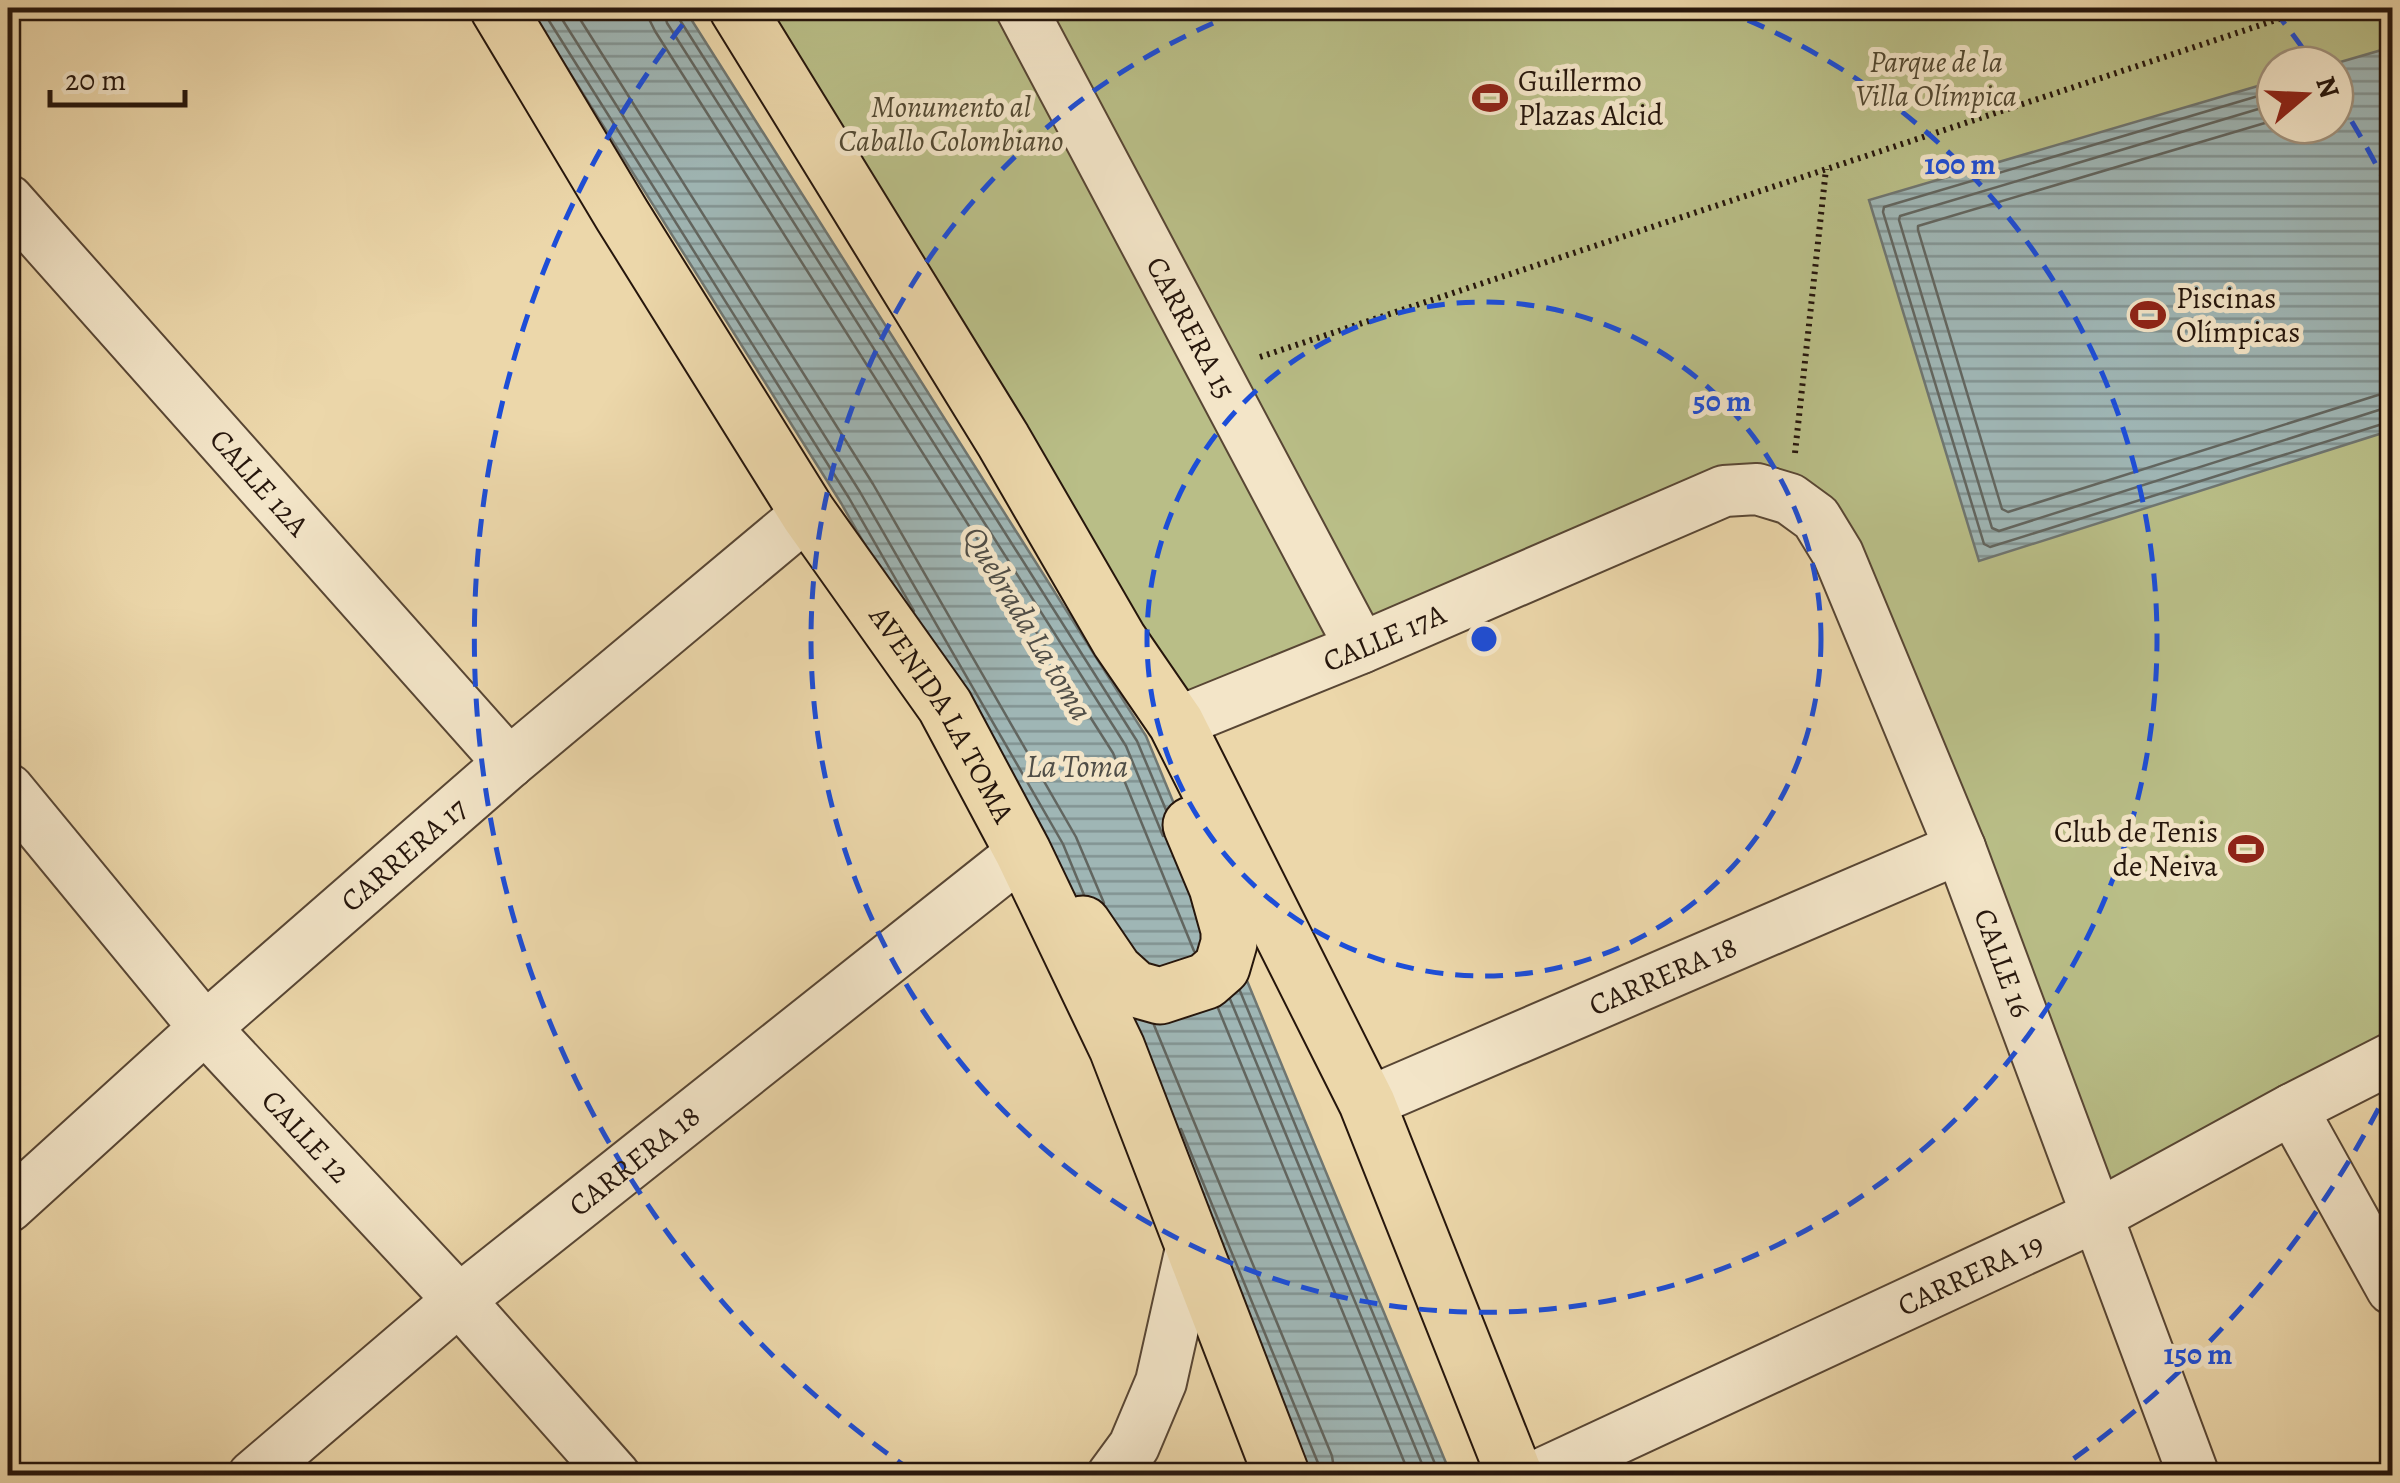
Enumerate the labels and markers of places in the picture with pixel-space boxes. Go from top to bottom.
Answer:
place label: Guillermo Plazas Alcid [1518,61,1664,135]
sports icon: Guillermo Plazas Alcid [1471,79,1509,117]
place label: Piscinas Olímpicas [2176,278,2300,352]
sports icon: Piscinas Olímpicas [2129,296,2167,334]
centre of rings [1466,621,1502,657]
place label: Club de Tenis de Neiva [2054,812,2218,886]
sports icon: Club de Tenis de Neiva [2227,830,2265,868]

